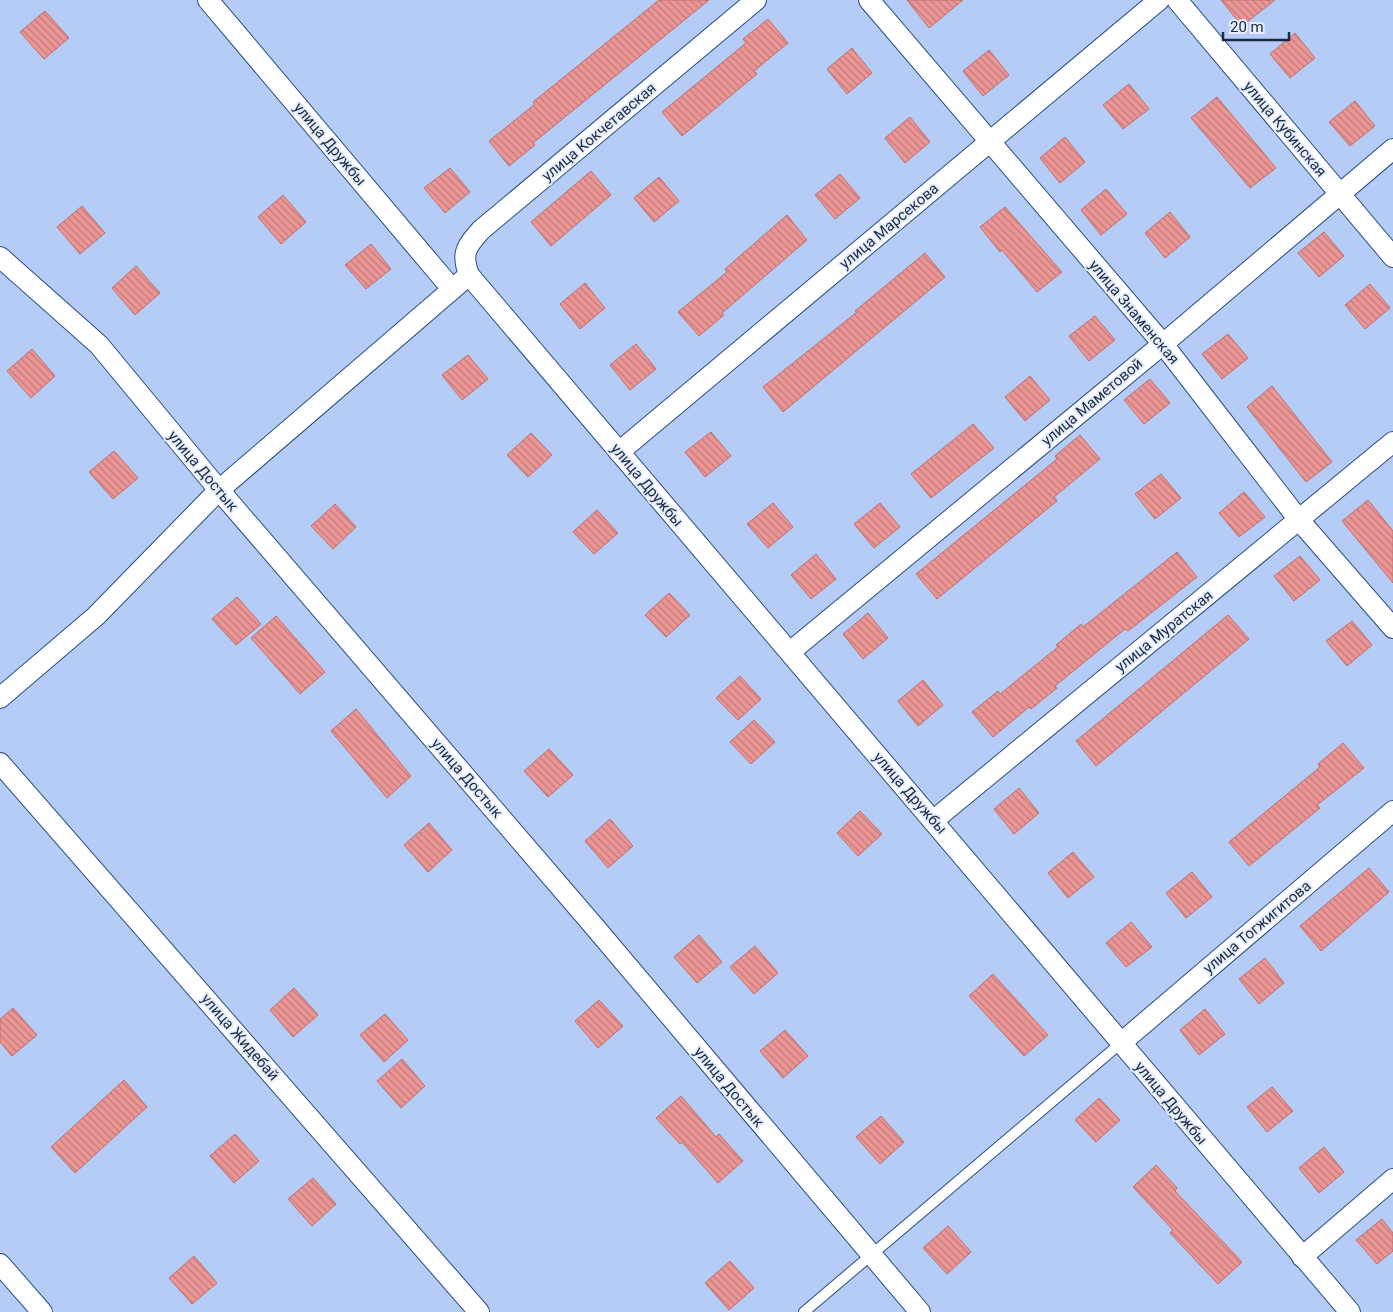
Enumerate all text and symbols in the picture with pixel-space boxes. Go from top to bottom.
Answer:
scale bar [1223,10,1289,42]
text: 20 m [1230,18,1264,36]
street label: улица Кубинская [1240,78,1330,180]
street label: улица Кокчетавская [538,79,660,185]
street label: улица Дружбы [290,99,370,189]
street label: улица Марсекова [836,179,942,273]
street label: улица Знаменская [1085,256,1183,368]
street label: улица Маметовой [1038,354,1146,450]
street label: улица Достык [164,427,242,515]
street label: улица Дружбы [607,440,687,530]
street label: улица Муратская [1111,586,1217,676]
street label: улица Достык [428,735,506,821]
street label: улица Дружбы [869,748,951,838]
street label: улица Тогжигитова [1200,877,1314,977]
street label: улица Жидебай [197,990,283,1084]
street label: улица Достык [690,1043,768,1131]
street label: улица Дружбы [1131,1058,1211,1148]

